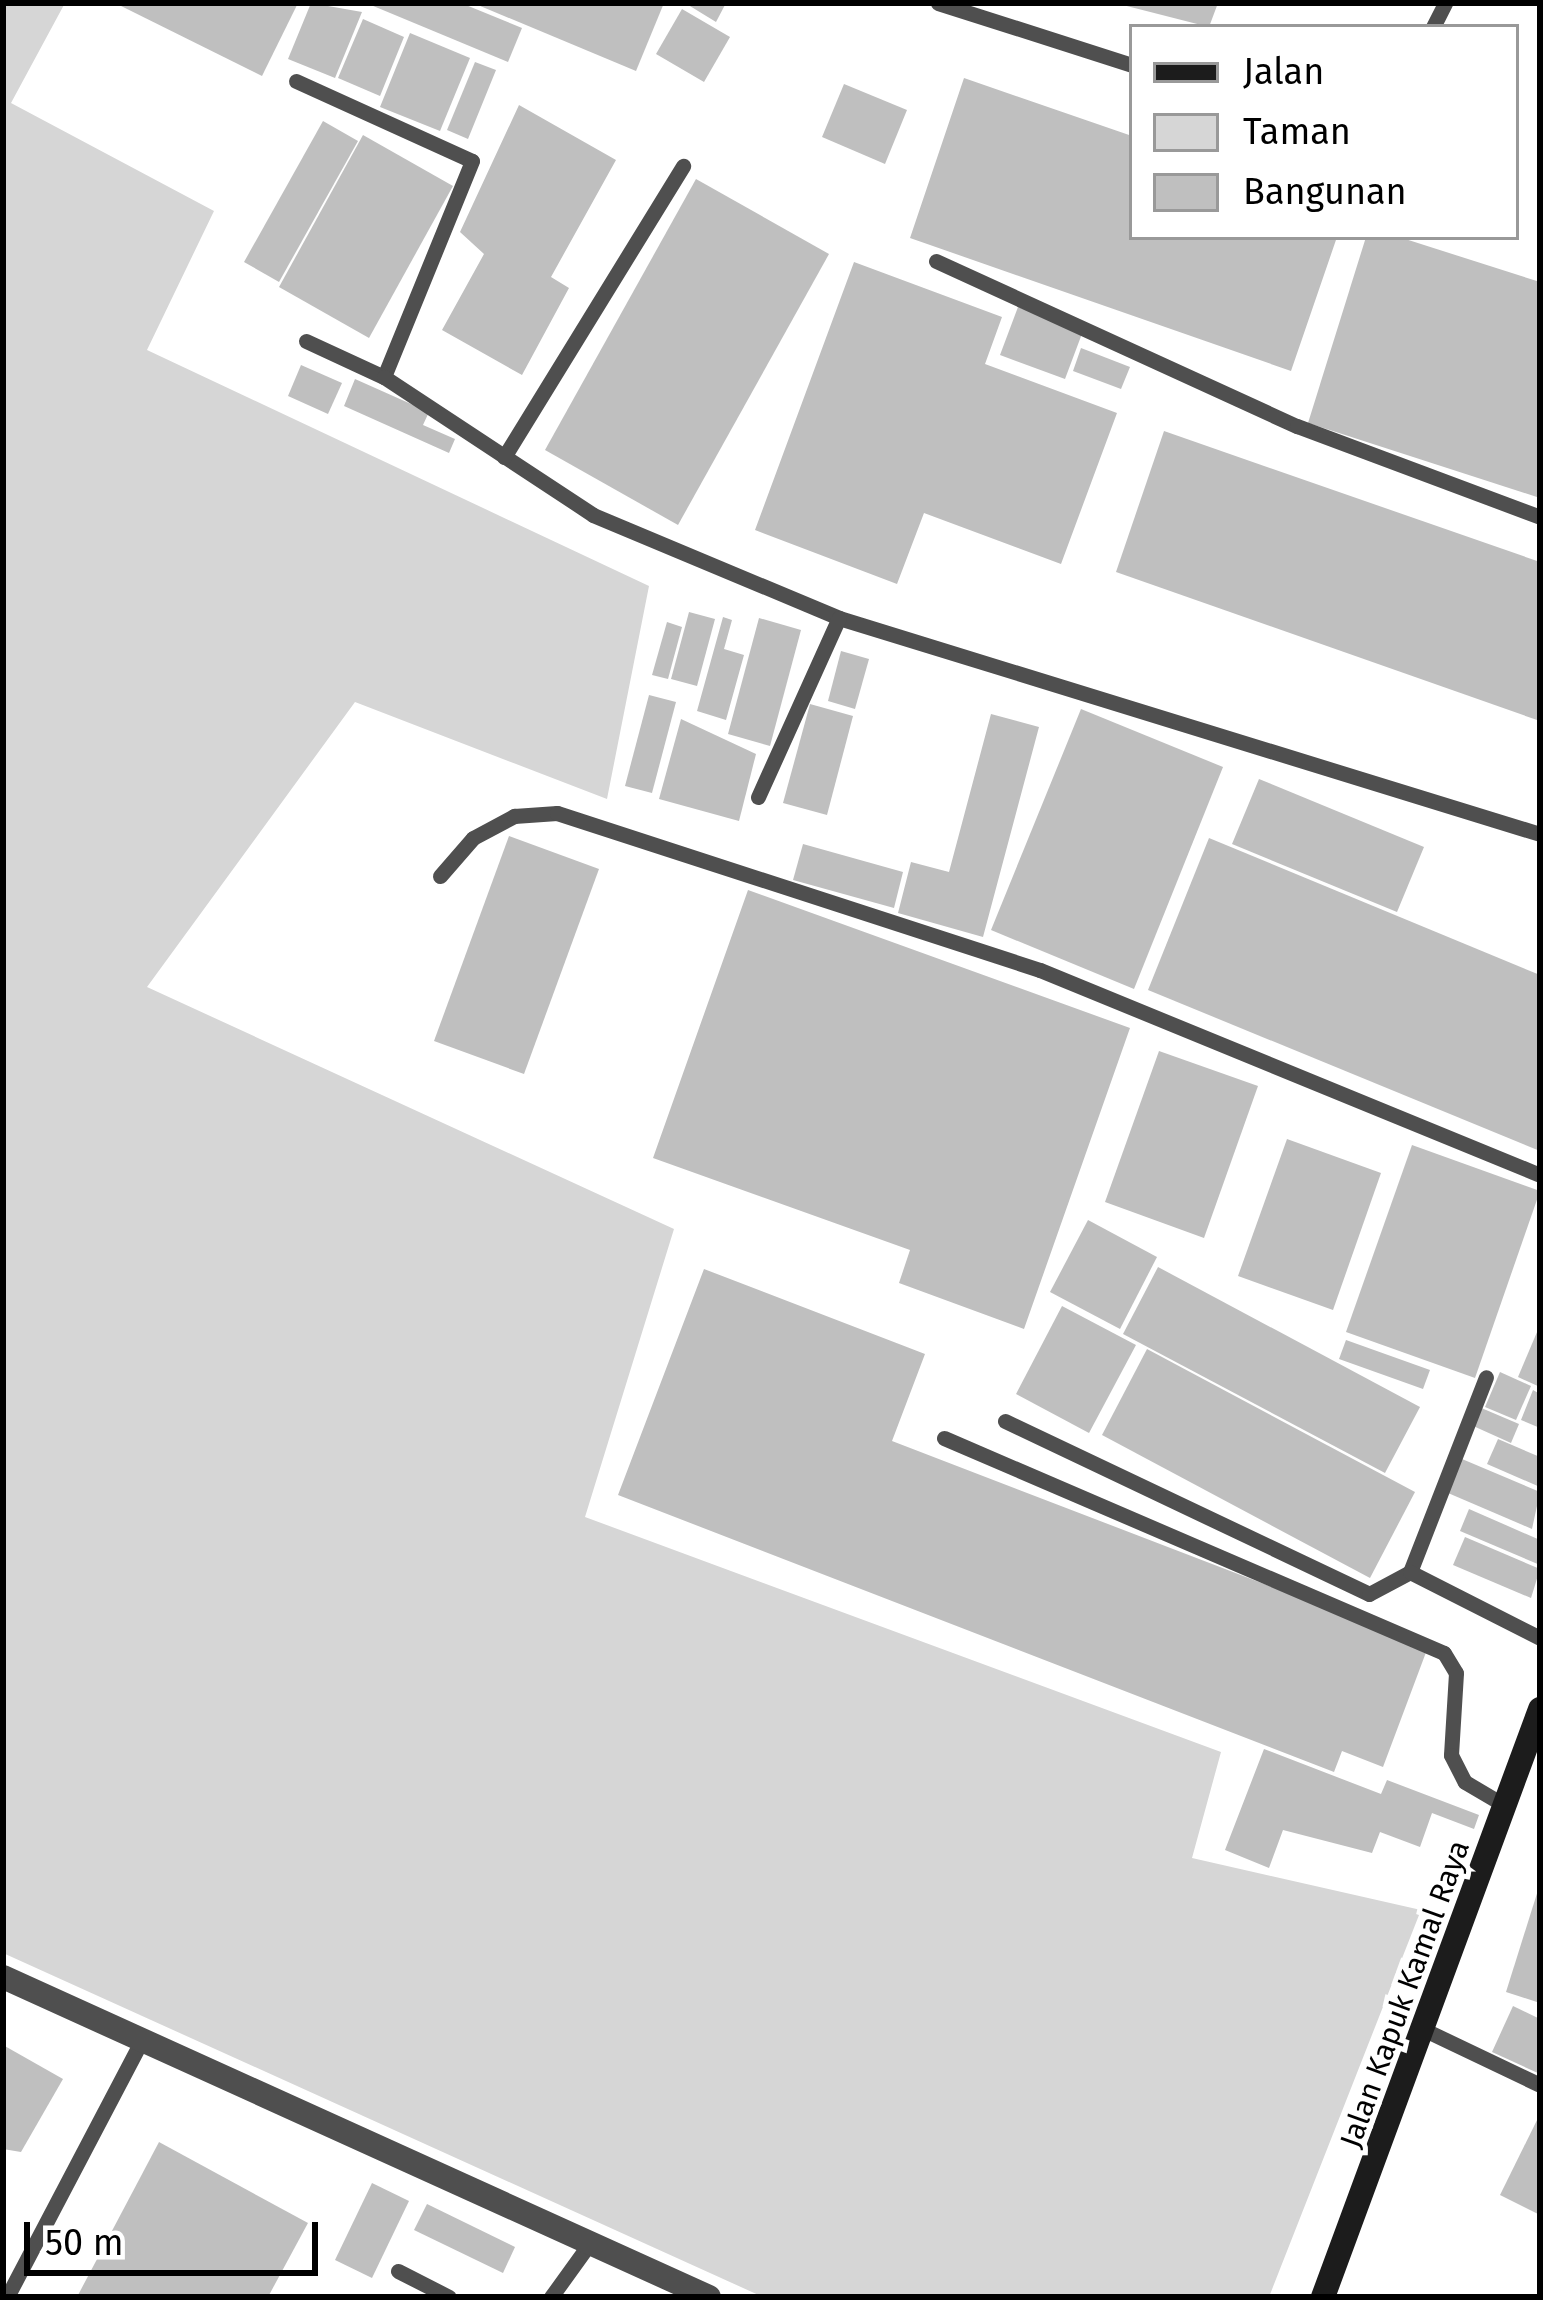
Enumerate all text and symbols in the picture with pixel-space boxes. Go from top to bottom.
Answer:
legend [1129,24,1519,240]
text: Jalan [1243,50,1324,94]
text: Taman [1243,110,1351,154]
text: Bangunan [1243,170,1407,214]
street label: Jalan Kapuk Kamal Raya [1333,1835,1477,2153]
scale bar [30,2198,324,2272]
text: 50 m [45,2221,124,2265]

